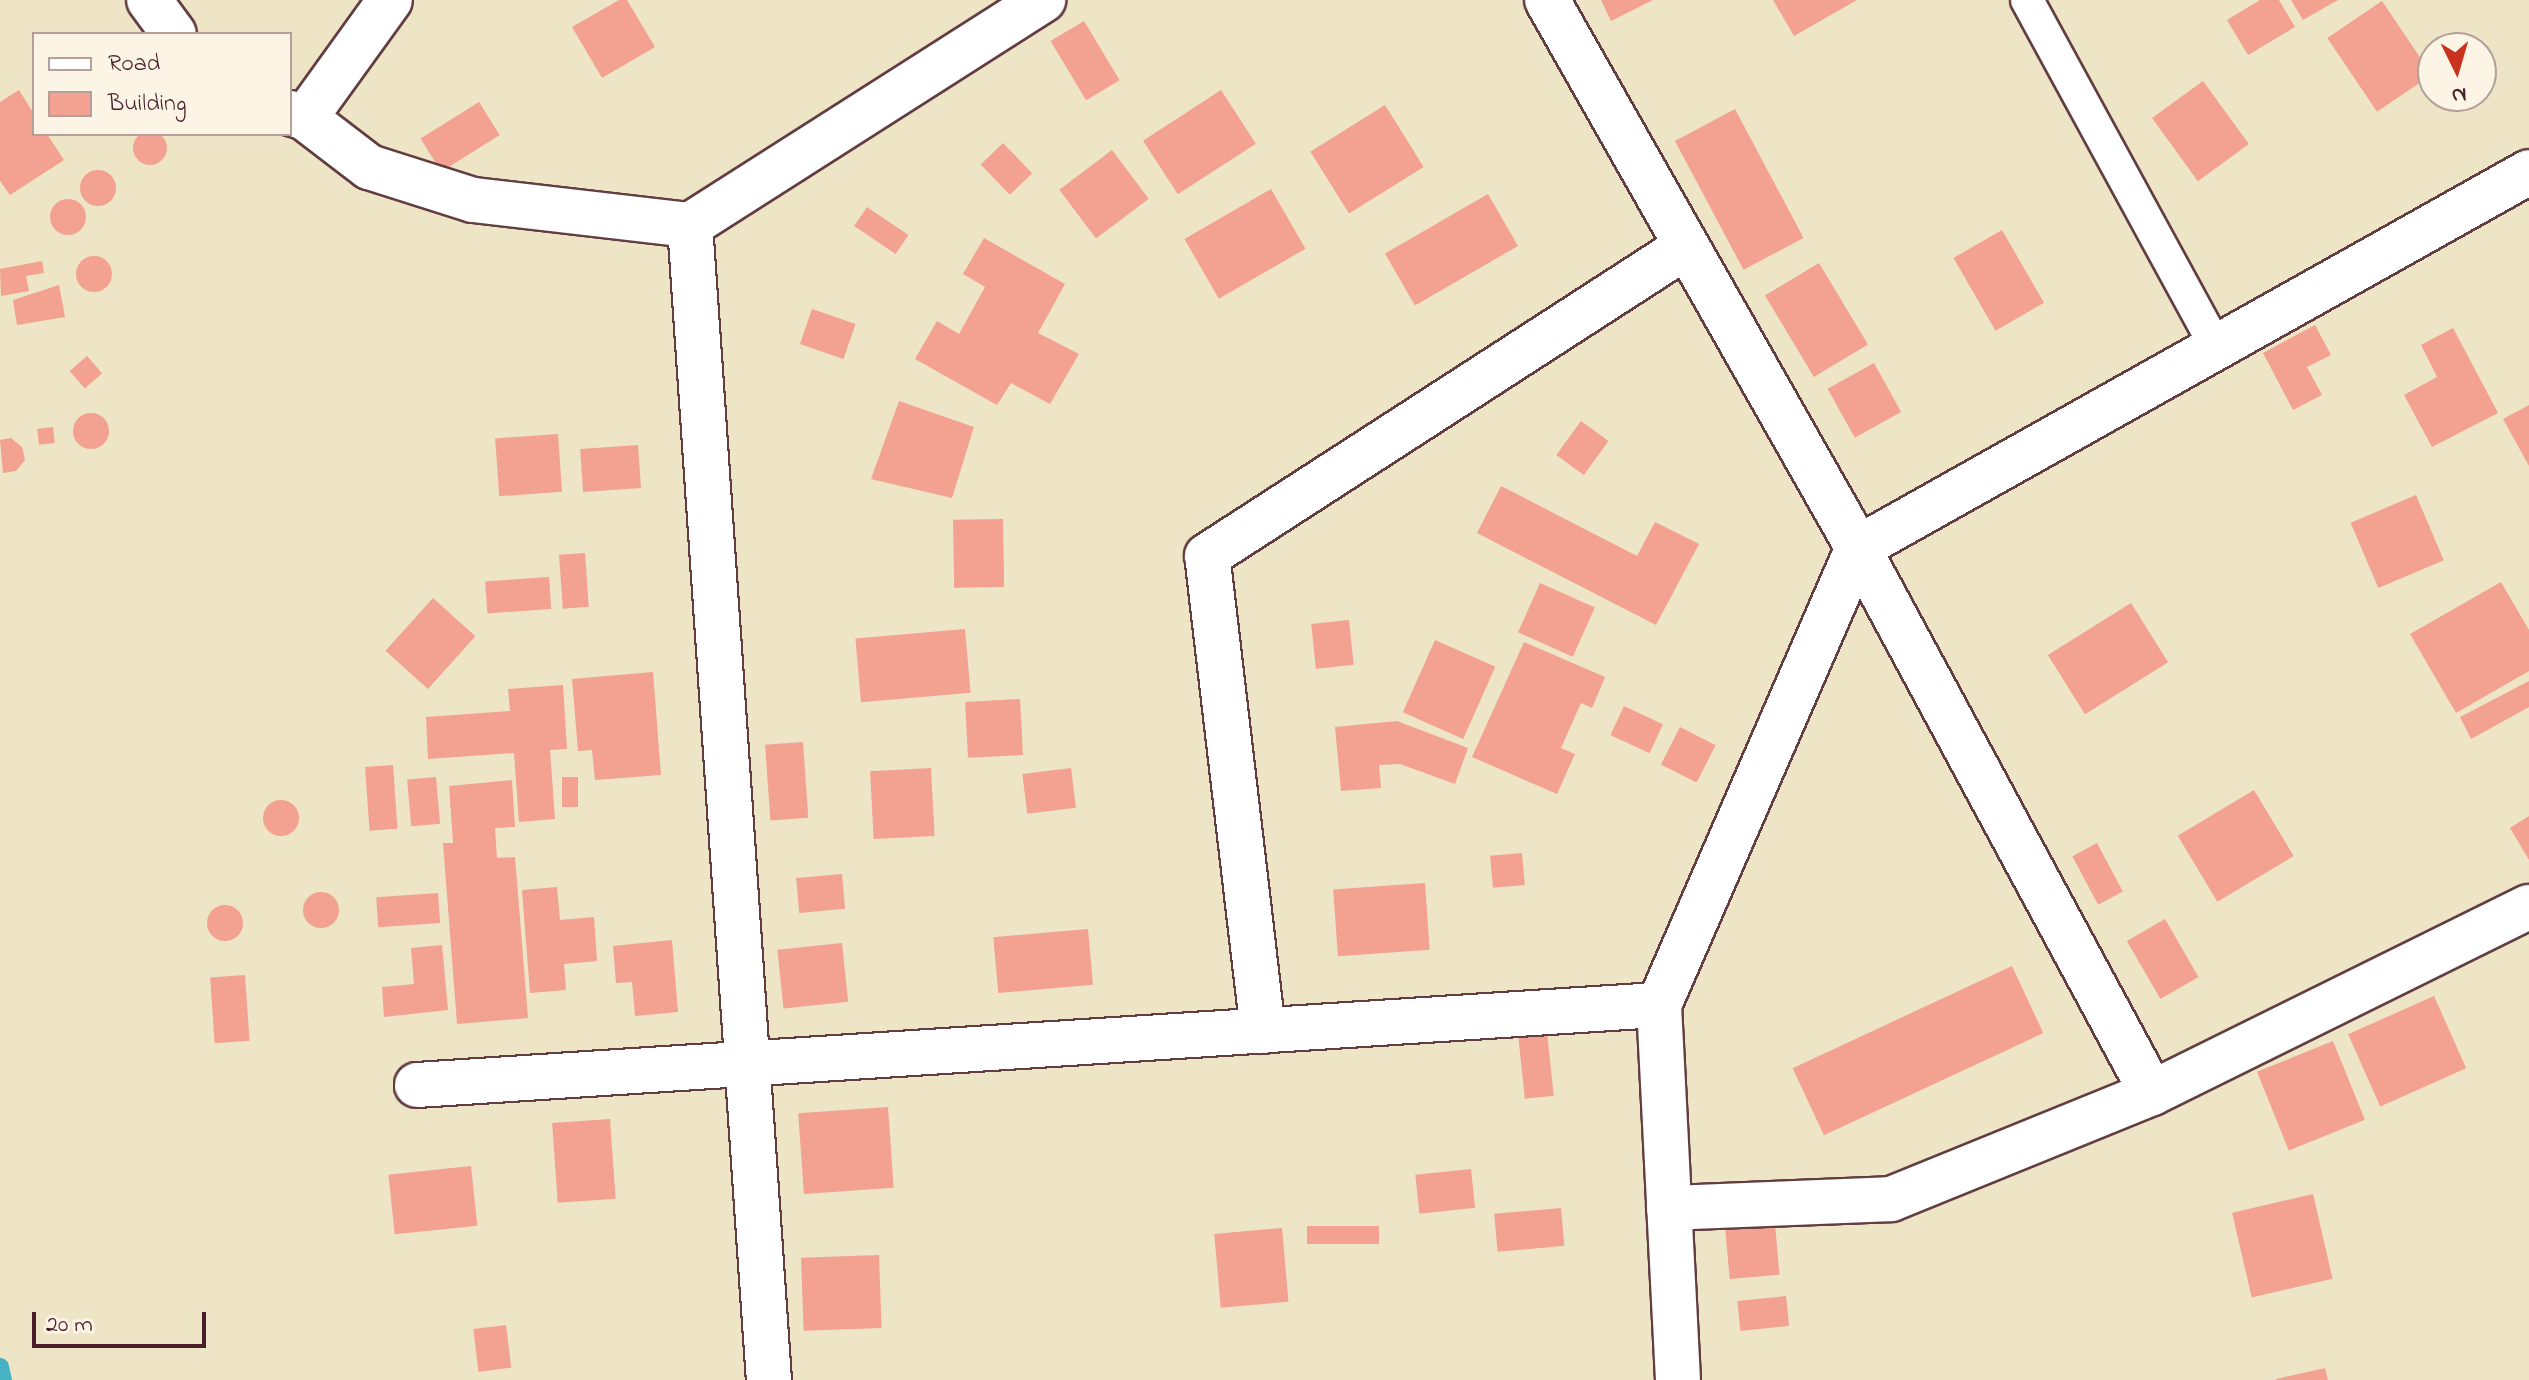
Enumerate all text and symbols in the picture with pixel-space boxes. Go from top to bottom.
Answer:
legend [32,32,292,136]
north arrow [2417,32,2497,112]
text: Road [108,47,160,82]
text: N [2450,77,2468,111]
text: Building [108,87,187,122]
scale bar [36,1296,210,1346]
text: 20 m [46,1308,93,1343]

